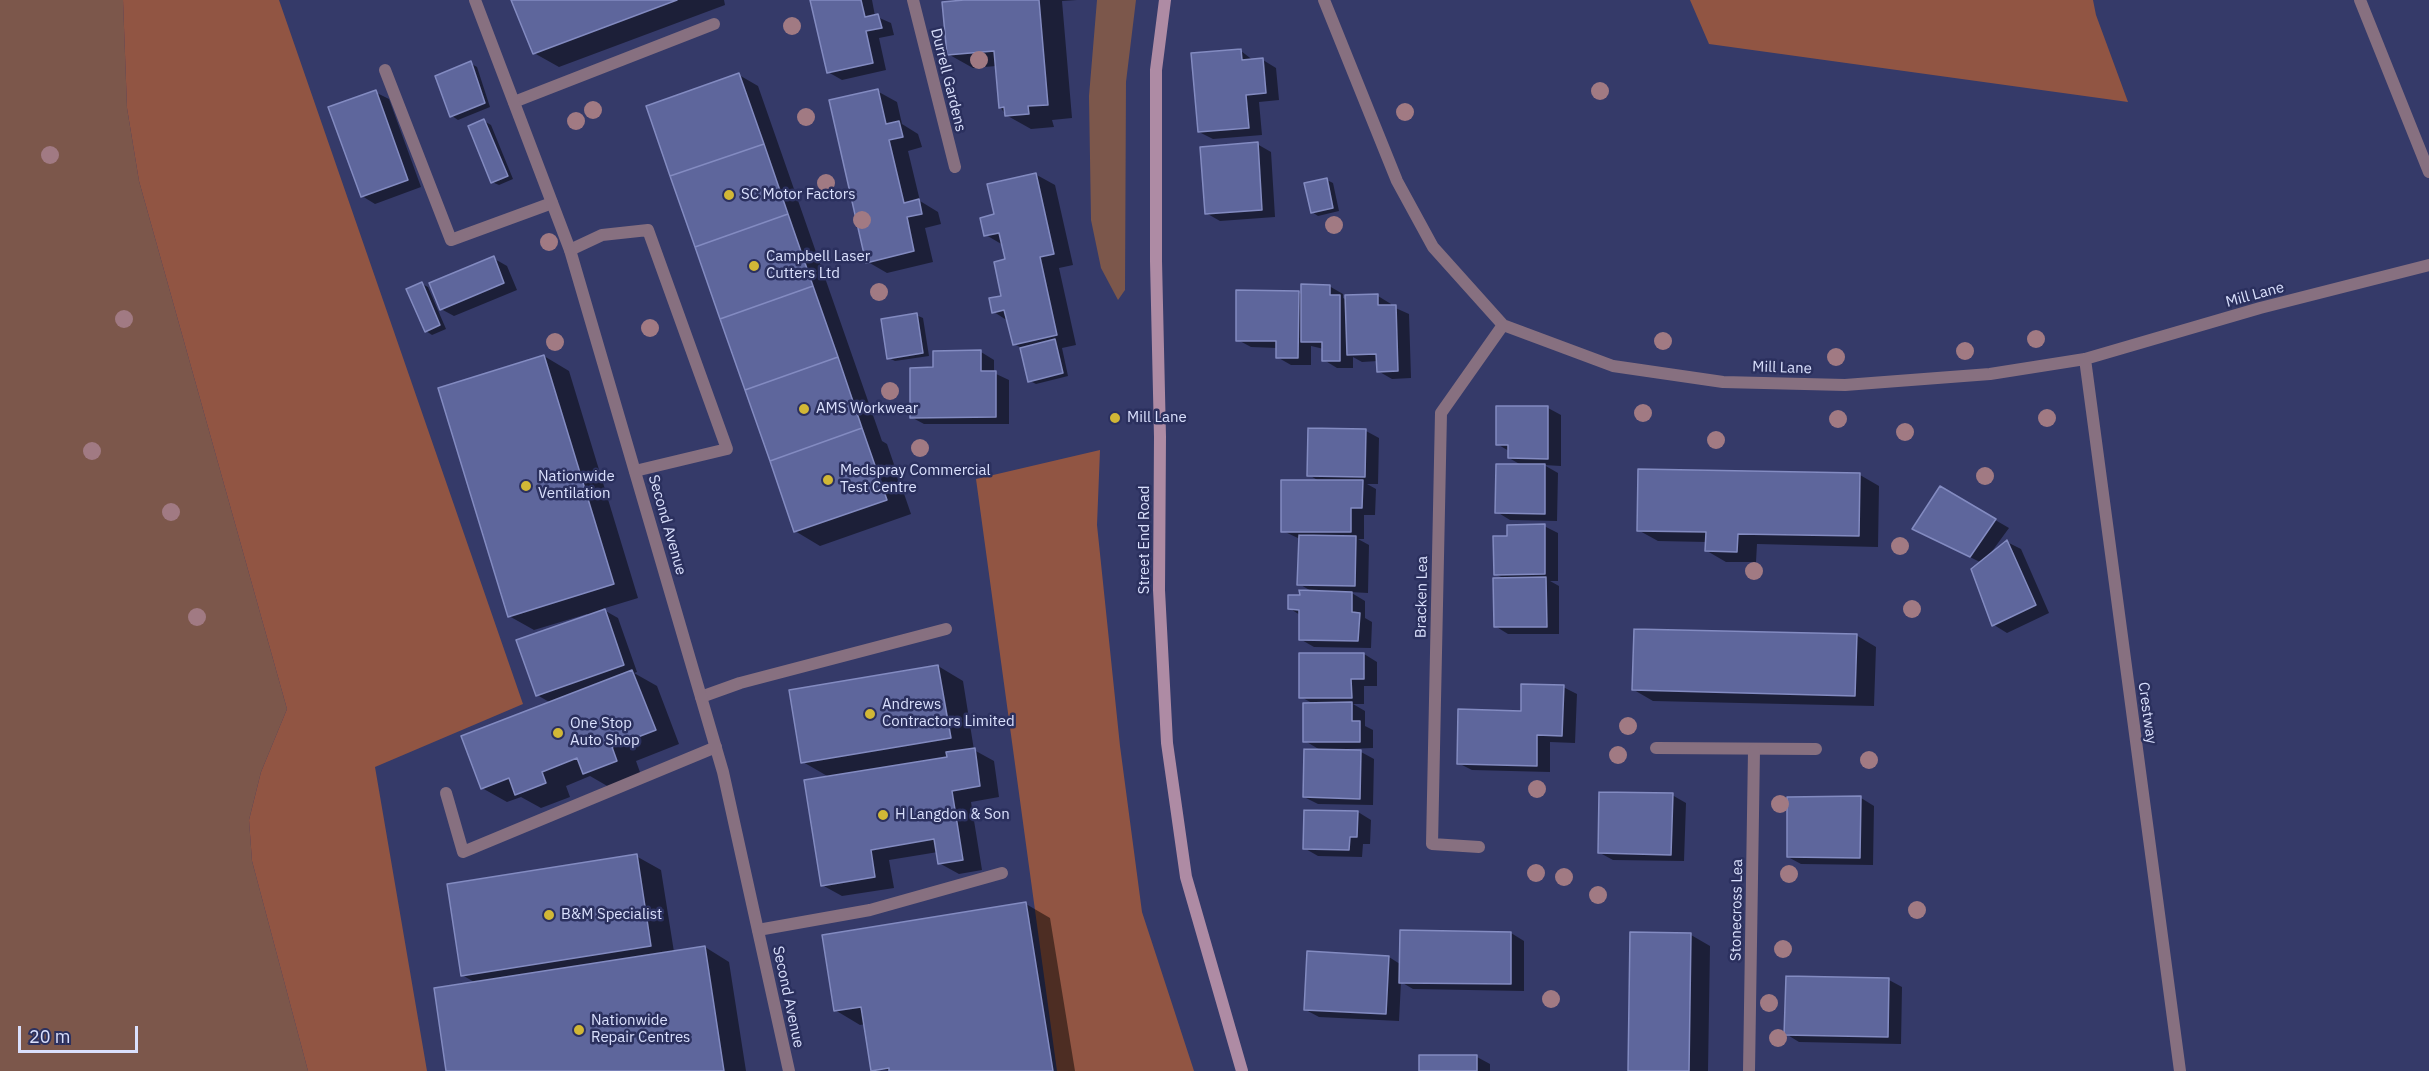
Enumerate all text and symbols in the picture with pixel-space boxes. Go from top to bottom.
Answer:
street label: Durrell Gardens [926,26,970,134]
place label: SC Motor Factors [741,186,856,204]
marker: SC Motor Factors [722,188,736,202]
place label: Campbell Laser Cutters Ltd [766,248,870,283]
marker: Campbell Laser Cutters Ltd [747,259,761,273]
street label: Mill Lane [2224,279,2286,311]
street label: Mill Lane [1752,358,1812,378]
place label: AMS Workwear [816,400,918,418]
marker: AMS Workwear [797,402,811,416]
place label: Mill Lane [1127,409,1187,427]
marker: Mill Lane [1108,411,1122,425]
place label: Medspray Commercial Test Centre [840,462,990,497]
place label: Nationwide Ventilation [538,468,615,503]
street label: Second Avenue [644,473,690,577]
marker: Medspray Commercial Test Centre [821,473,835,487]
marker: Nationwide Ventilation [519,479,533,493]
street label: Street End Road [1136,486,1154,594]
street label: Bracken Lea [1412,556,1432,638]
street label: Crestway [2134,681,2160,745]
place label: Andrews Contractors Limited [882,696,1015,731]
marker: Andrews Contractors Limited [863,707,877,721]
place label: One Stop Auto Shop [570,715,640,750]
marker: One Stop Auto Shop [551,726,565,740]
place label: H Langdon & Son [895,806,1010,824]
marker: H Langdon & Son [876,808,890,822]
street label: Stonecross Lea [1727,859,1747,961]
place label: B&M Specialist [561,906,662,924]
marker: B&M Specialist [542,908,556,922]
street label: Second Avenue [768,944,808,1050]
place label: Nationwide Repair Centres [591,1012,690,1047]
scale bar [21,1014,141,1052]
marker: Nationwide Repair Centres [572,1023,586,1037]
text: 20 m [29,1025,71,1048]

